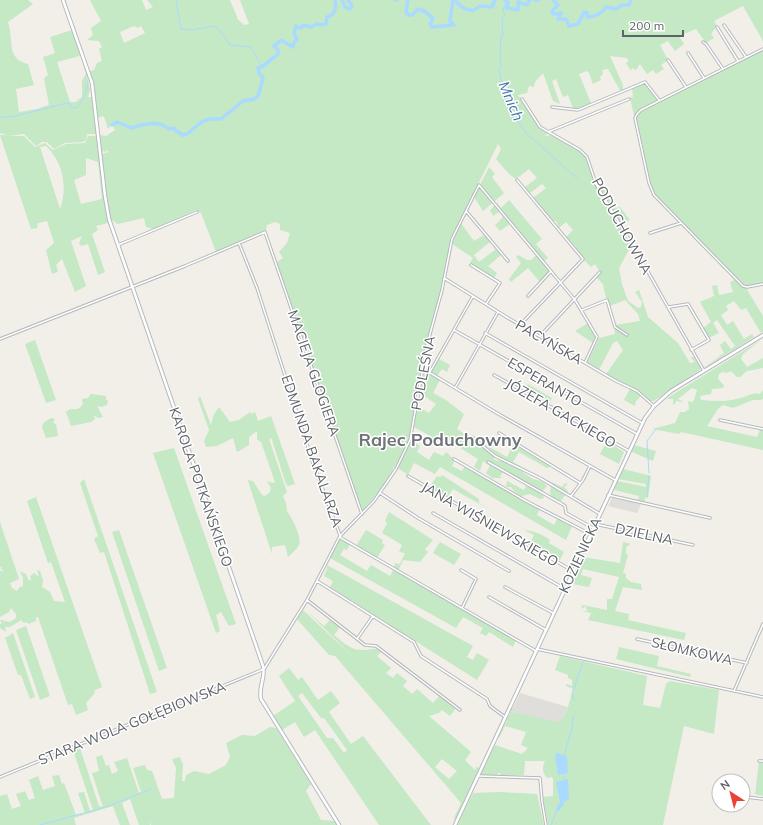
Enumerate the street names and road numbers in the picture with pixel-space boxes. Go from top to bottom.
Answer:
street label: PODUCHOWNA [588,175,656,278]
street label: MACIEJA GLOGIERA [284,308,344,439]
street label: PACYŃSKA [512,316,586,369]
street label: PODLEŚNA [407,334,439,412]
street label: ESPERANTO [505,353,585,411]
street label: EDMUNDA BAKALARZA [277,372,347,530]
street label: JÓZEFA GACKIEGO [503,374,619,452]
street label: KAROLA POTKAŃSKIEGO [165,405,237,569]
street label: JANA WIŚNIEWSKIEGO [418,477,562,571]
street label: KOZIENICKA [555,514,606,596]
street label: DZIELNA [613,519,675,549]
street label: SŁOMKOWA [650,633,735,669]
street label: STARA WOLA GOŁĘBIOWSKA [36,677,229,769]

